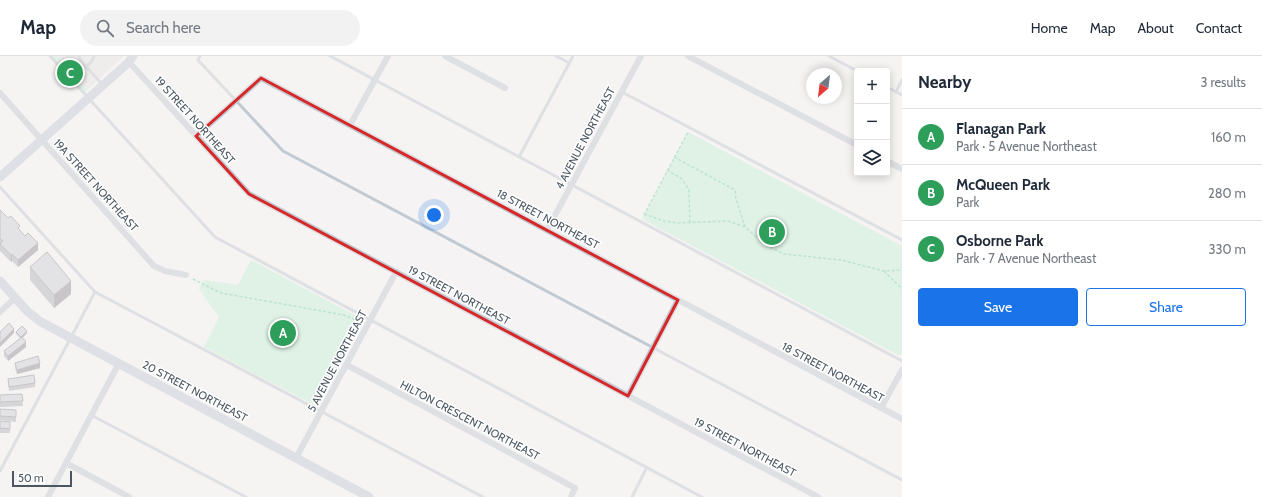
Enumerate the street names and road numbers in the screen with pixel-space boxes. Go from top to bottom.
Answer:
street label: 19 STREET NORTHEAST [152,73,238,167]
street label: 4 AVENUE NORTHEAST [552,84,618,191]
street label: 19A STREET NORTHEAST [51,136,141,234]
street label: 18 STREET NORTHEAST [495,186,602,252]
street label: 19 STREET NORTHEAST [406,262,512,328]
street label: 5 AVENUE NORTHEAST [304,308,370,414]
street label: 18 STREET NORTHEAST [780,339,887,405]
street label: 20 STREET NORTHEAST [140,357,250,425]
street label: HILTON CRESCENT NORTHEAST [398,377,542,463]
street label: 19 STREET NORTHEAST [692,414,798,480]

